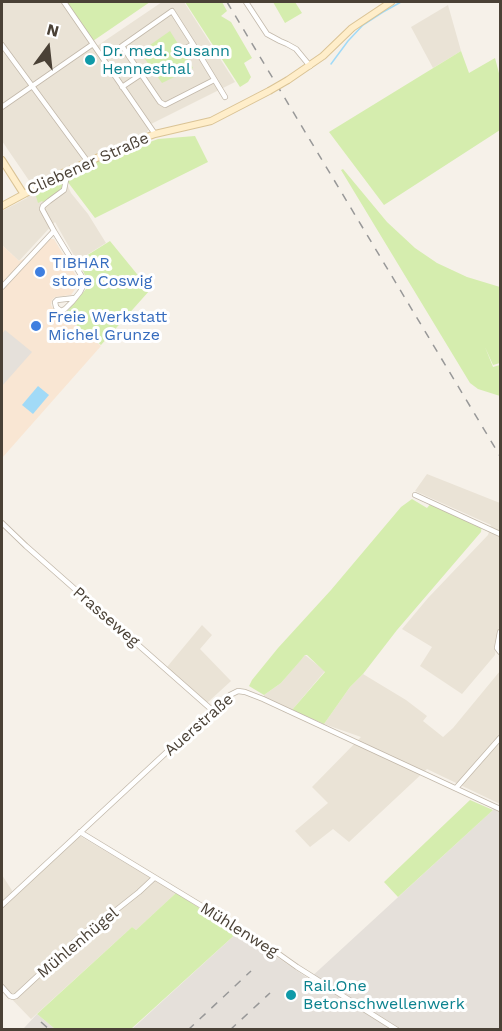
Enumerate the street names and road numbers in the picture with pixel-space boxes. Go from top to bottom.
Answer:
street label: Cliebener Straße [24,129,152,199]
street label: Prasseweg [69,583,143,651]
street label: Auerstraße [161,690,237,760]
street label: Mühlenweg [197,899,281,961]
street label: Mühlenhügel [34,904,122,982]

